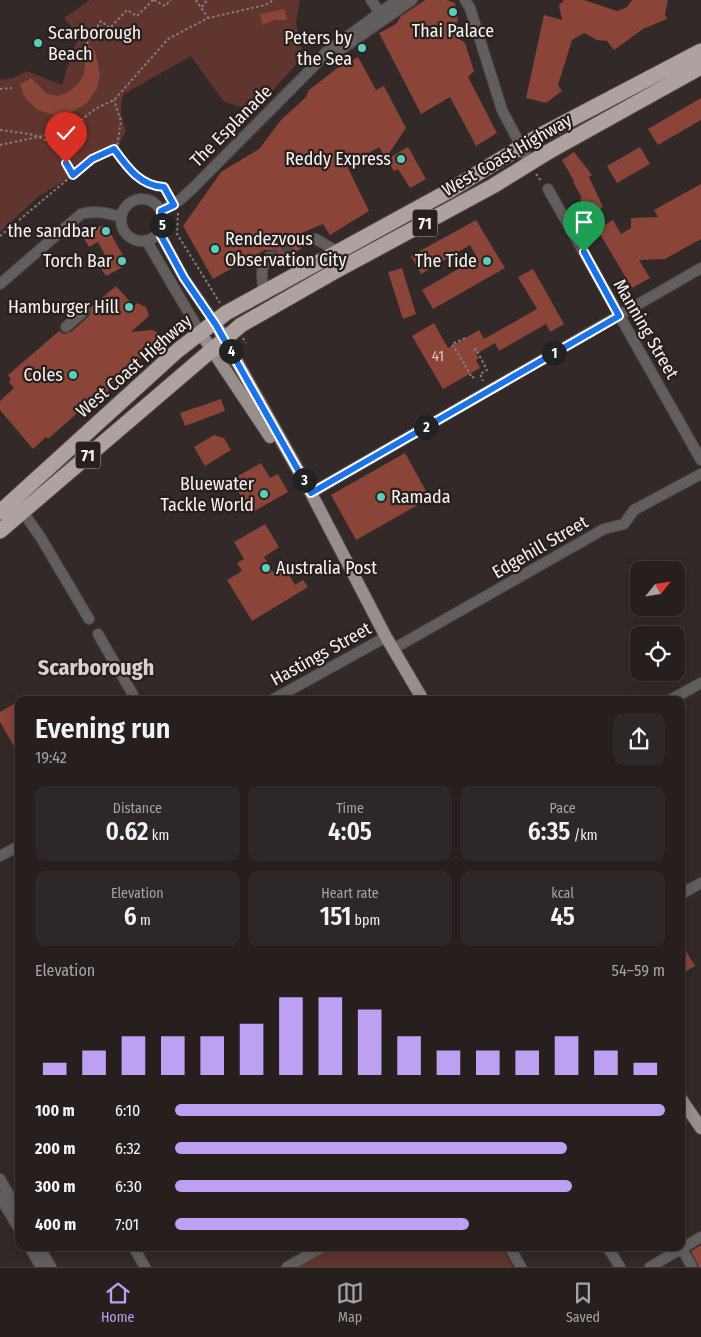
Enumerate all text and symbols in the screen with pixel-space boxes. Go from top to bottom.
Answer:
marker: Thai Palace [447,6,459,18]
place label: Thai Palace [412,20,494,42]
place label: Scarborough Beach [48,22,141,65]
place label: Peters by the Sea [284,27,352,70]
marker: Scarborough Beach [32,37,44,49]
marker: Peters by the Sea [356,42,368,54]
street label: The Esplanade [185,80,277,172]
street label: West Coast Highway [438,109,576,201]
pin [45,112,87,163]
icon: check [52,119,80,147]
place label: Reddy Express [285,148,391,170]
marker: Reddy Express [395,153,407,165]
pin [563,201,605,252]
icon: arrive [570,208,598,236]
road number: 71 [412,210,438,237]
pin: 5 [150,212,174,238]
text: 5 [159,217,166,234]
place label: the sandbar [7,220,97,242]
marker: the sandbar [100,225,112,237]
place label: Rendezvous Observation City [225,228,346,271]
marker: Rendezvous Observation City [209,243,221,255]
place label: Torch Bar [43,250,113,272]
place label: The Tide [415,250,477,272]
marker: Torch Bar [116,255,128,267]
marker: The Tide [481,255,493,267]
street label: Manning Street [609,275,683,383]
place label: Hamburger Hill [8,296,119,318]
marker: Hamburger Hill [123,301,135,313]
street label: West Coast Highway [72,310,196,422]
pin: 4 [218,338,244,364]
pin: 1 [542,340,566,366]
text: 4 [228,343,235,360]
text: 1 [552,345,557,362]
house number: 41 [432,347,444,365]
place label: Coles [24,364,63,386]
marker: Coles [67,369,79,381]
pin: 2 [414,414,438,440]
text: 2 [423,419,430,436]
road number: 71 [76,442,100,468]
pin: 3 [292,468,316,492]
text: 3 [301,472,308,489]
place label: Bluewater Tackle World [161,473,255,516]
place label: Ramada [391,486,451,508]
marker: Bluewater Tackle World [258,488,270,500]
marker: Ramada [375,491,387,503]
street label: Edgehill Street [488,511,592,583]
place label: Australia Post [276,557,377,579]
north arrow [630,561,685,616]
map controls [630,561,685,681]
marker: Australia Post [260,562,272,574]
street label: Hastings Street [267,617,375,691]
button: locate [630,626,685,681]
district label: Scarborough [38,654,154,681]
text: Evening run [35,712,170,745]
button: share [613,713,665,765]
text: 19:42 [35,748,67,767]
text: Distance [113,800,162,817]
text: Time [336,800,364,817]
text: Pace [550,800,576,817]
text: 0.62 [106,817,149,847]
text: 4:05 [328,817,372,847]
text: 6:35 [528,817,570,847]
text: km [149,827,169,844]
text: /km [570,827,598,844]
text: Elevation [111,885,164,902]
text: Heart rate [321,885,379,902]
text: kcal [551,885,574,902]
text: 6 [124,902,137,932]
text: 151 [320,902,351,932]
text: 45 [550,902,575,932]
text: m [137,912,151,929]
text: bpm [351,912,380,929]
text: Elevation [35,961,95,980]
text: 54–59 m [612,961,665,980]
text: 100 m [35,1101,75,1120]
text: 6:10 [115,1101,140,1120]
text: 200 m [35,1139,75,1158]
text: 6:32 [115,1139,141,1158]
text: 300 m [35,1177,76,1196]
text: 6:30 [115,1177,142,1196]
text: 400 m [35,1215,76,1234]
text: 7:01 [115,1215,139,1234]
tab: Home [101,1279,134,1326]
tab: Map [336,1279,364,1326]
tab: Saved [566,1279,600,1326]

